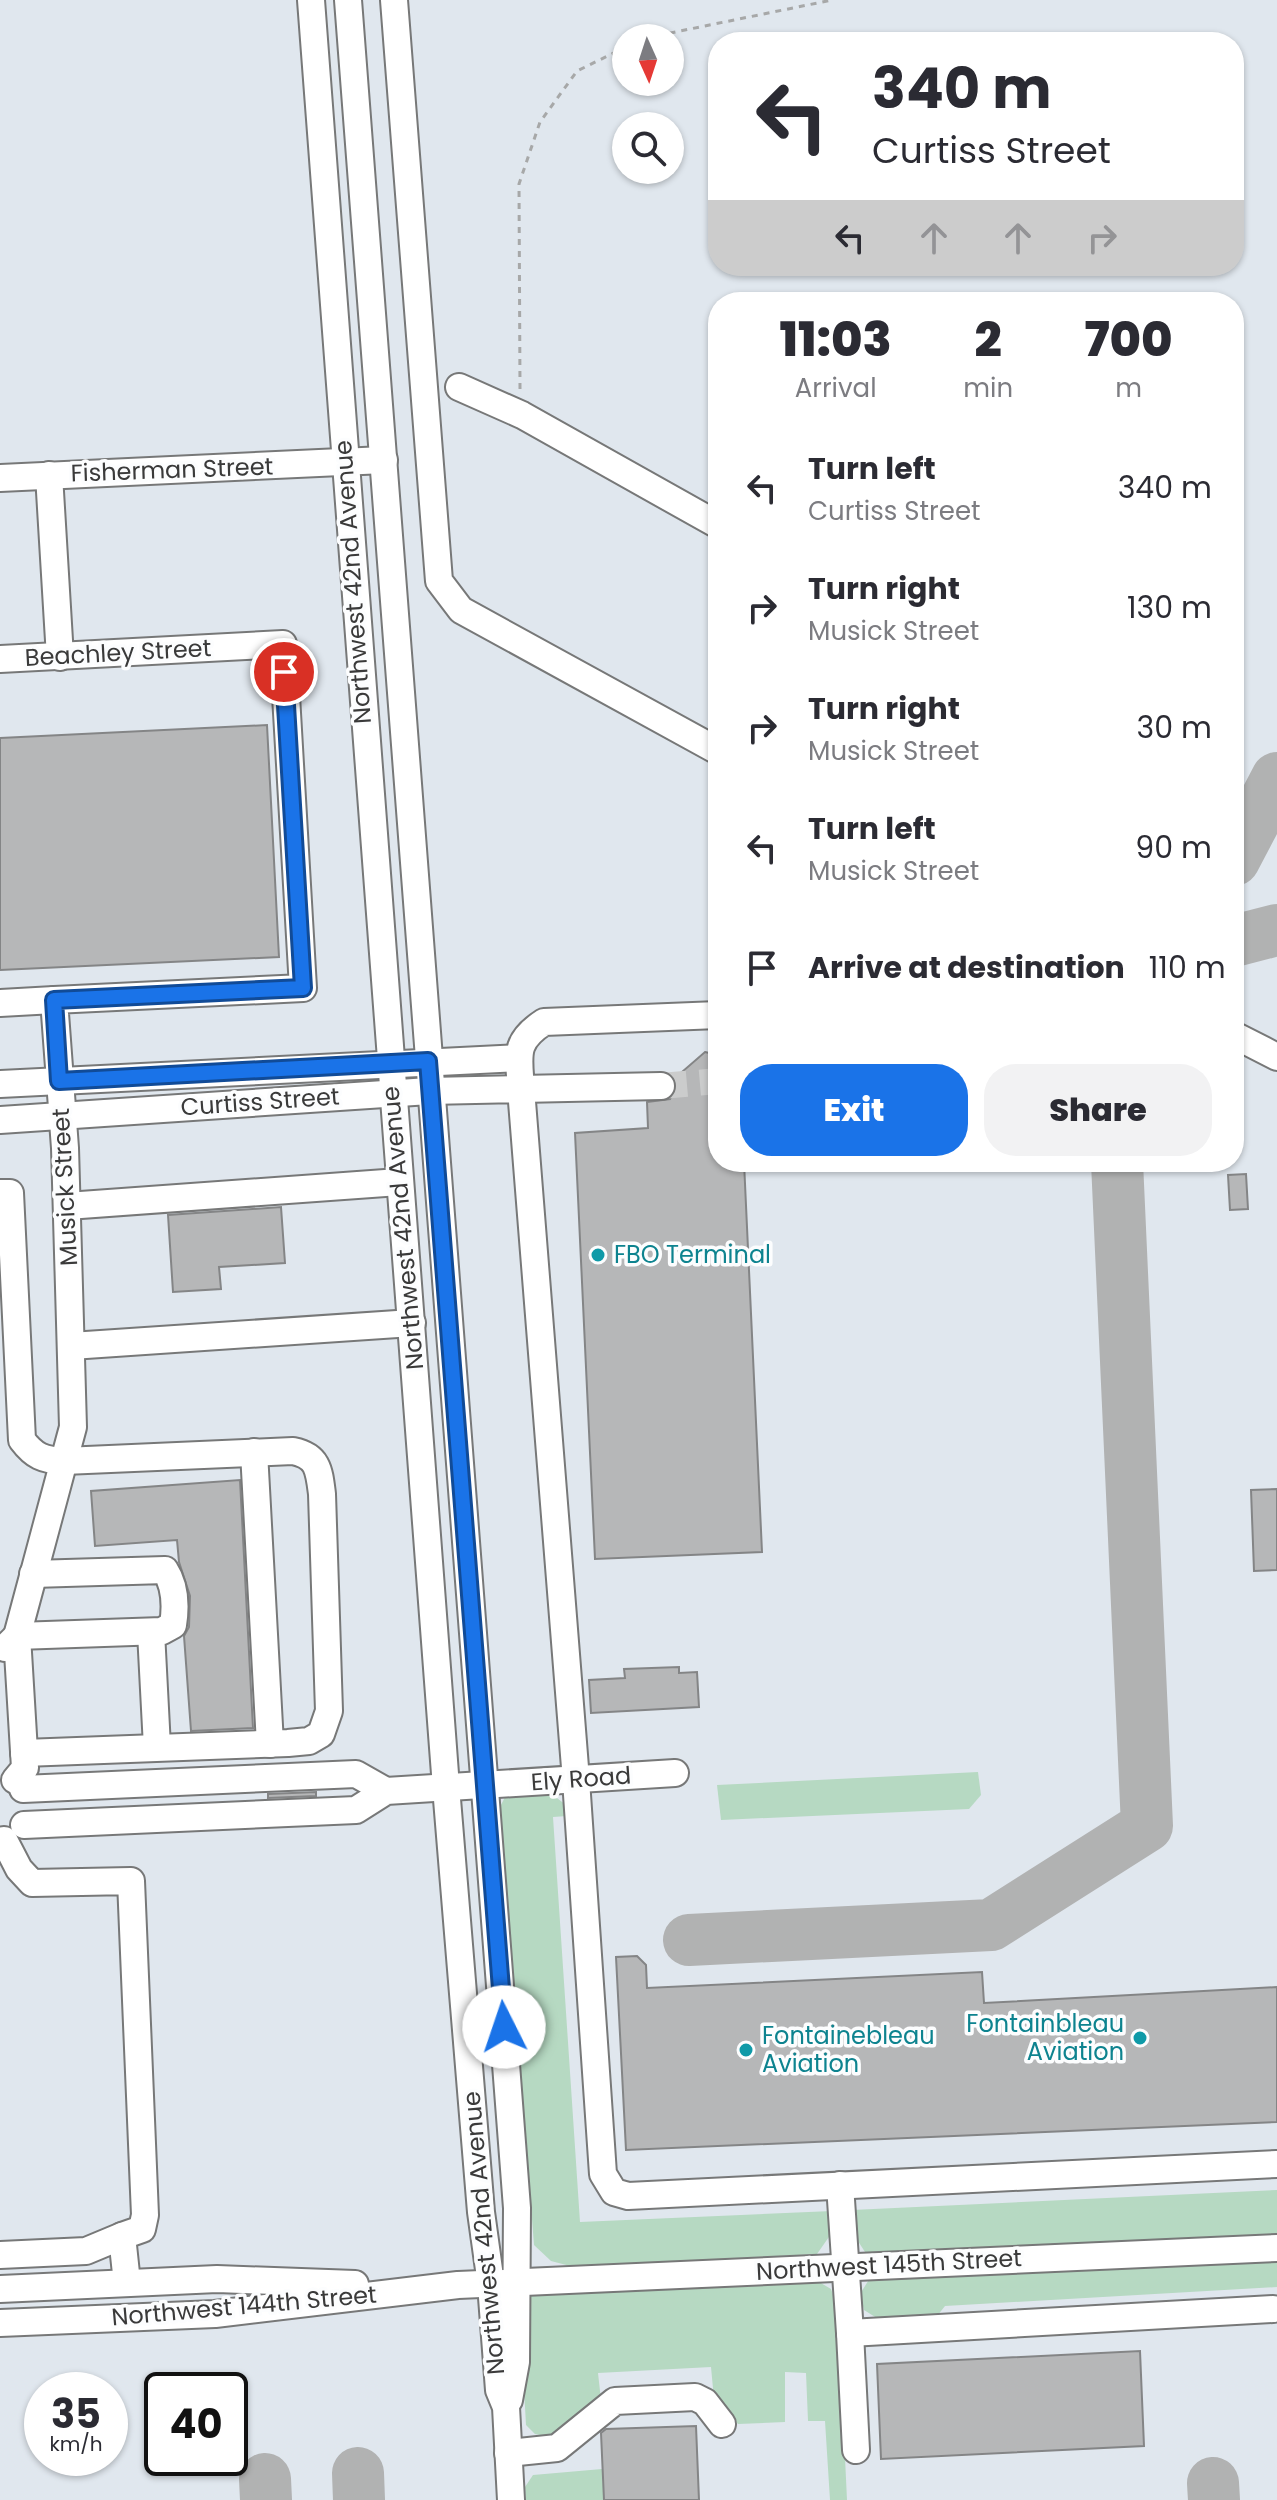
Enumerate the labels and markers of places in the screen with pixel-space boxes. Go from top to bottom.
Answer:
pin [250,638,318,706]
place label: FBO Terminal [614,1238,771,1271]
marker: FBO Terminal [589,1246,607,1264]
place label: Fontainbleau Aviation [966,2007,1124,2068]
place label: Fontainebleau Aviation [762,2019,935,2080]
marker: Fontainbleau Aviation [1131,2029,1149,2047]
marker: Fontainebleau Aviation [737,2041,755,2059]

